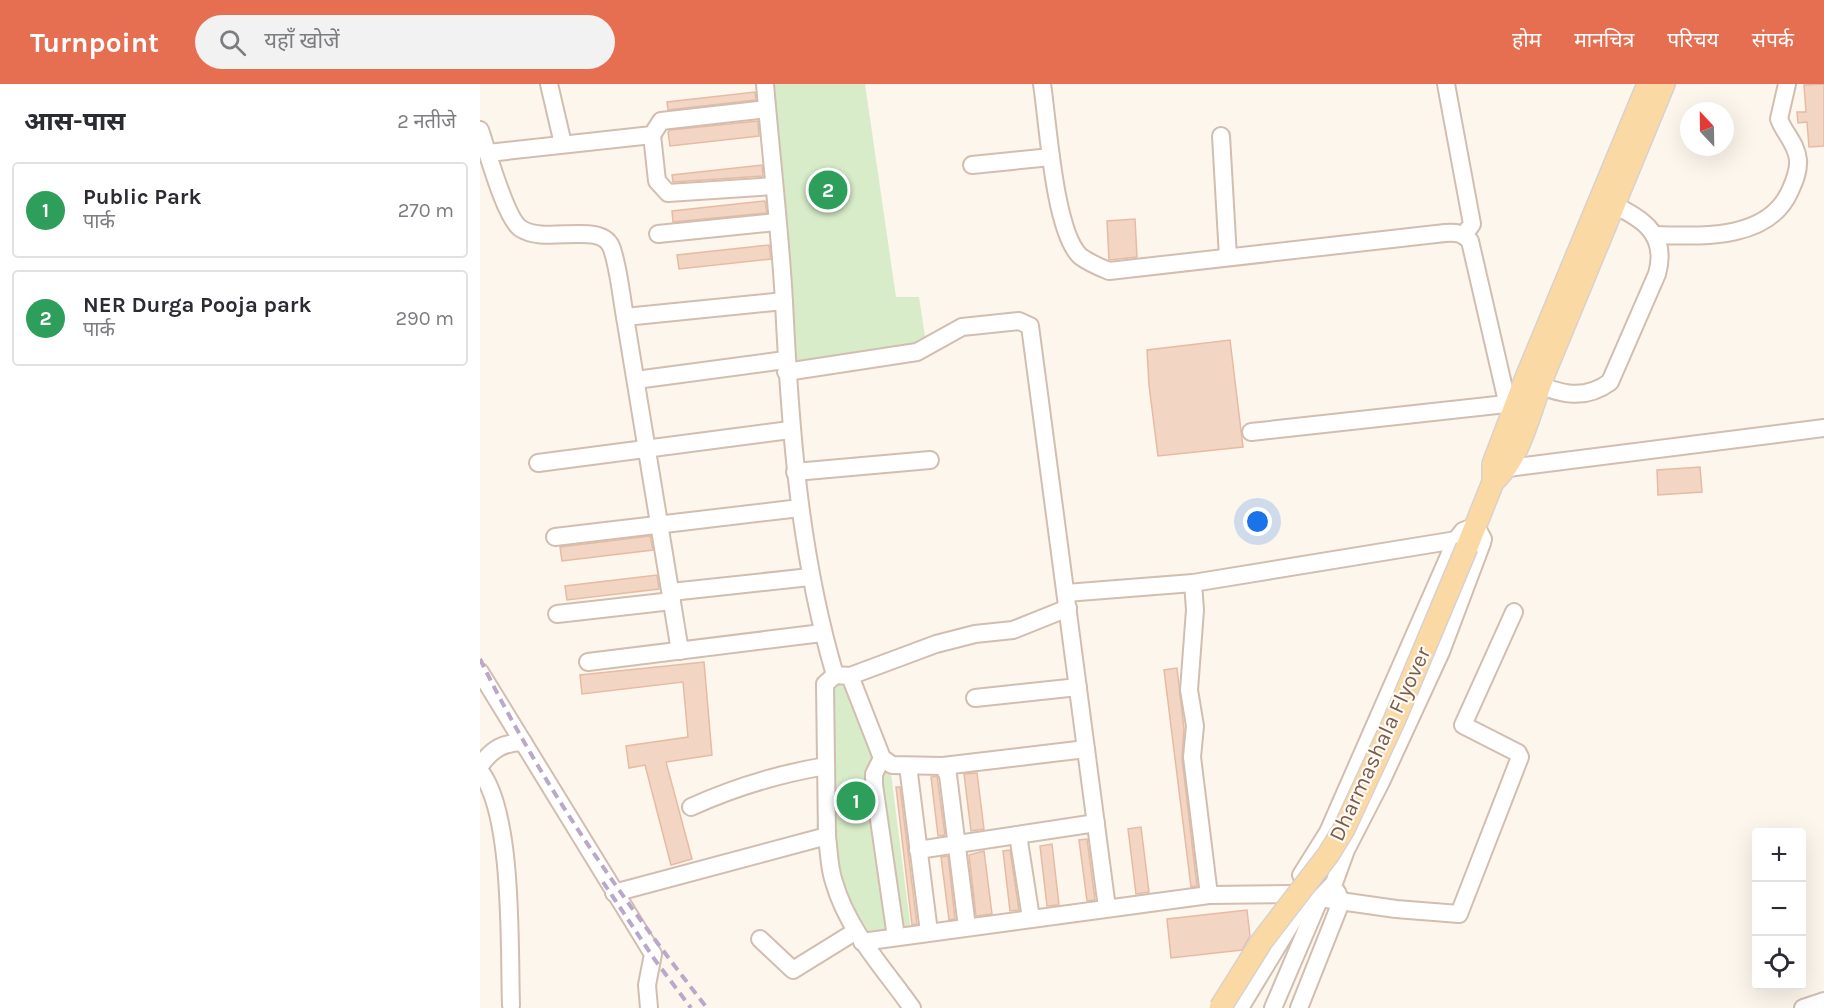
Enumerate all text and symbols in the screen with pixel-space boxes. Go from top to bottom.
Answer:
search box [195,15,615,69]
text: Turnpoint [30,26,159,59]
icon: search [216,26,249,59]
text: यहाँ खोजें [264,28,340,54]
text: होम [1512,28,1541,52]
text: मानचित्र [1574,28,1634,52]
text: परिचय [1667,28,1719,52]
text: संपर्क [1752,28,1794,52]
north arrow [1680,102,1734,156]
text: आस-पास [24,106,126,137]
text: 2 नतीजे [397,110,456,133]
pin: 2 [808,168,848,212]
text: Public Park [83,184,202,210]
text: 1 [42,199,49,222]
text: 270 m [398,199,454,222]
text: पार्क [83,210,115,233]
text: NER Durga Pooja park [83,292,311,318]
text: 2 [39,307,52,330]
text: 290 m [395,307,454,330]
text: पार्क [83,318,115,341]
your location [1243,507,1272,536]
street label: Dharmashala Flyover [1324,643,1436,845]
pin: 1 [836,778,875,824]
map controls [1752,828,1806,990]
button: + [1752,828,1806,882]
button: − [1752,882,1806,936]
button: locate [1752,936,1806,990]

